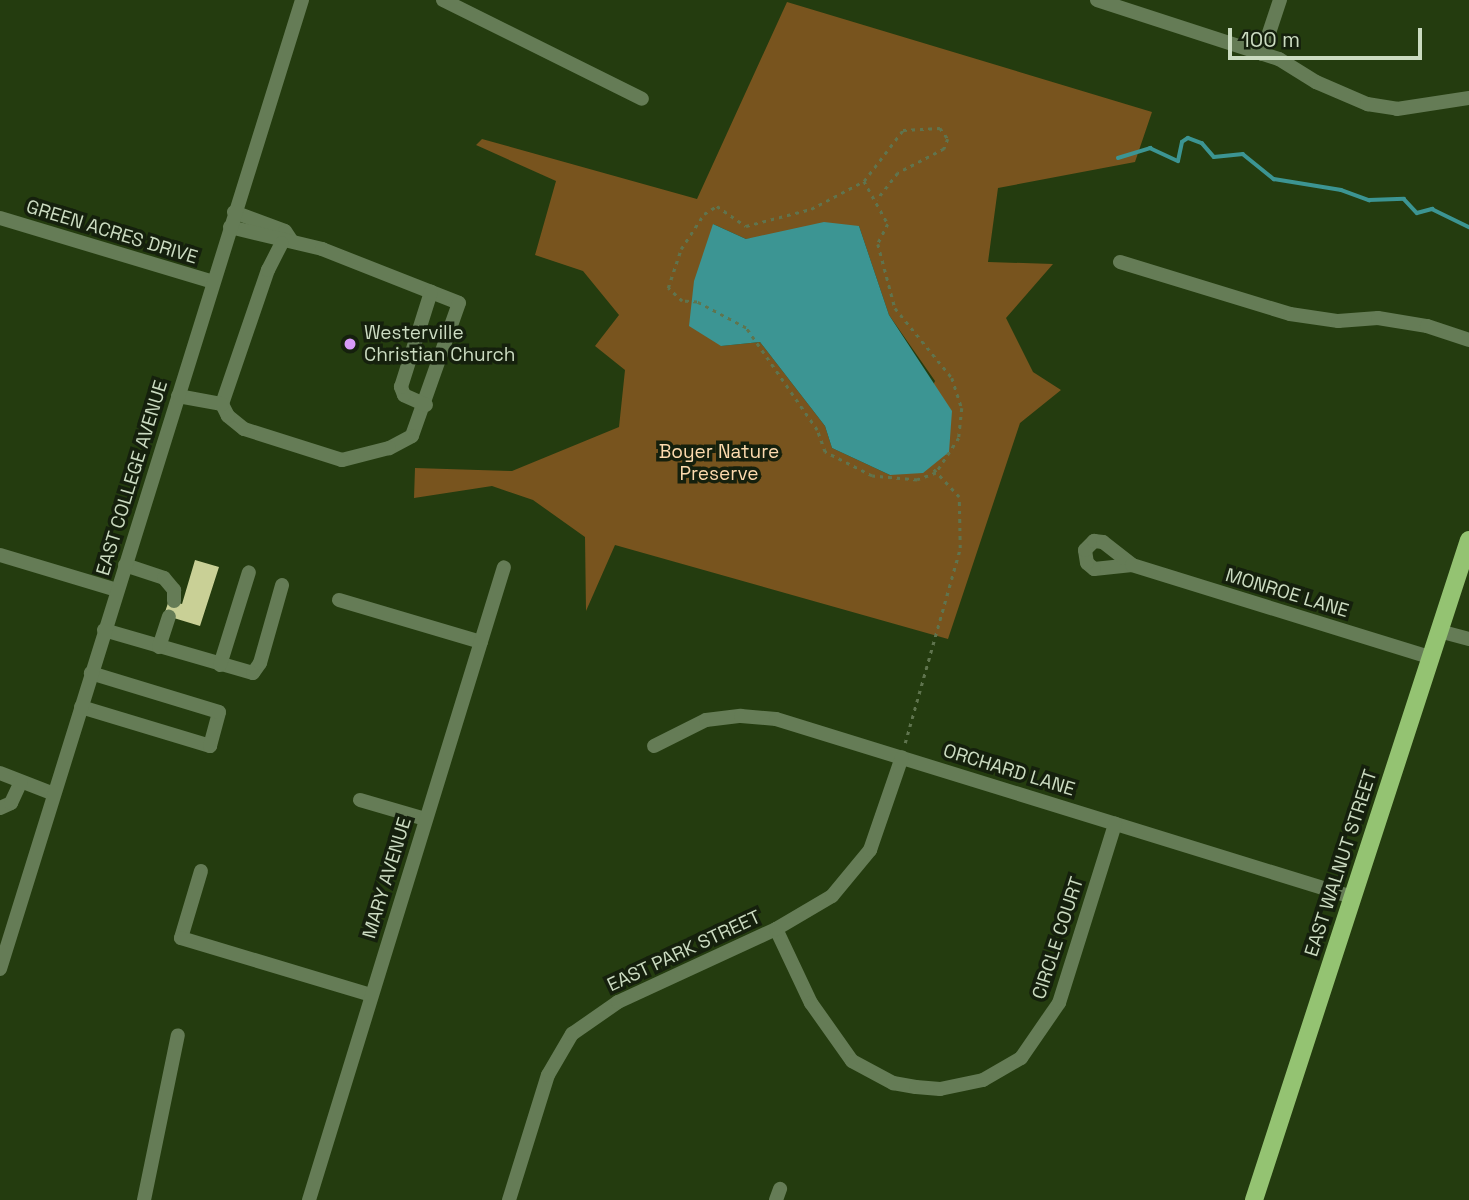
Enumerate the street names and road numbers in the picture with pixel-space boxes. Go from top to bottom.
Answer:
street label: GREEN ACRES DRIVE [23,195,201,269]
street label: EAST COLLEGE AVENUE [91,377,173,579]
street label: MONROE LANE [1223,563,1351,623]
street label: ORCHARD LANE [940,739,1078,801]
street label: EAST WALNUT STREET [1300,766,1382,960]
street label: MARY AVENUE [358,814,416,942]
street label: CIRCLE COURT [1027,874,1089,1002]
street label: EAST PARK STREET [603,905,765,997]

